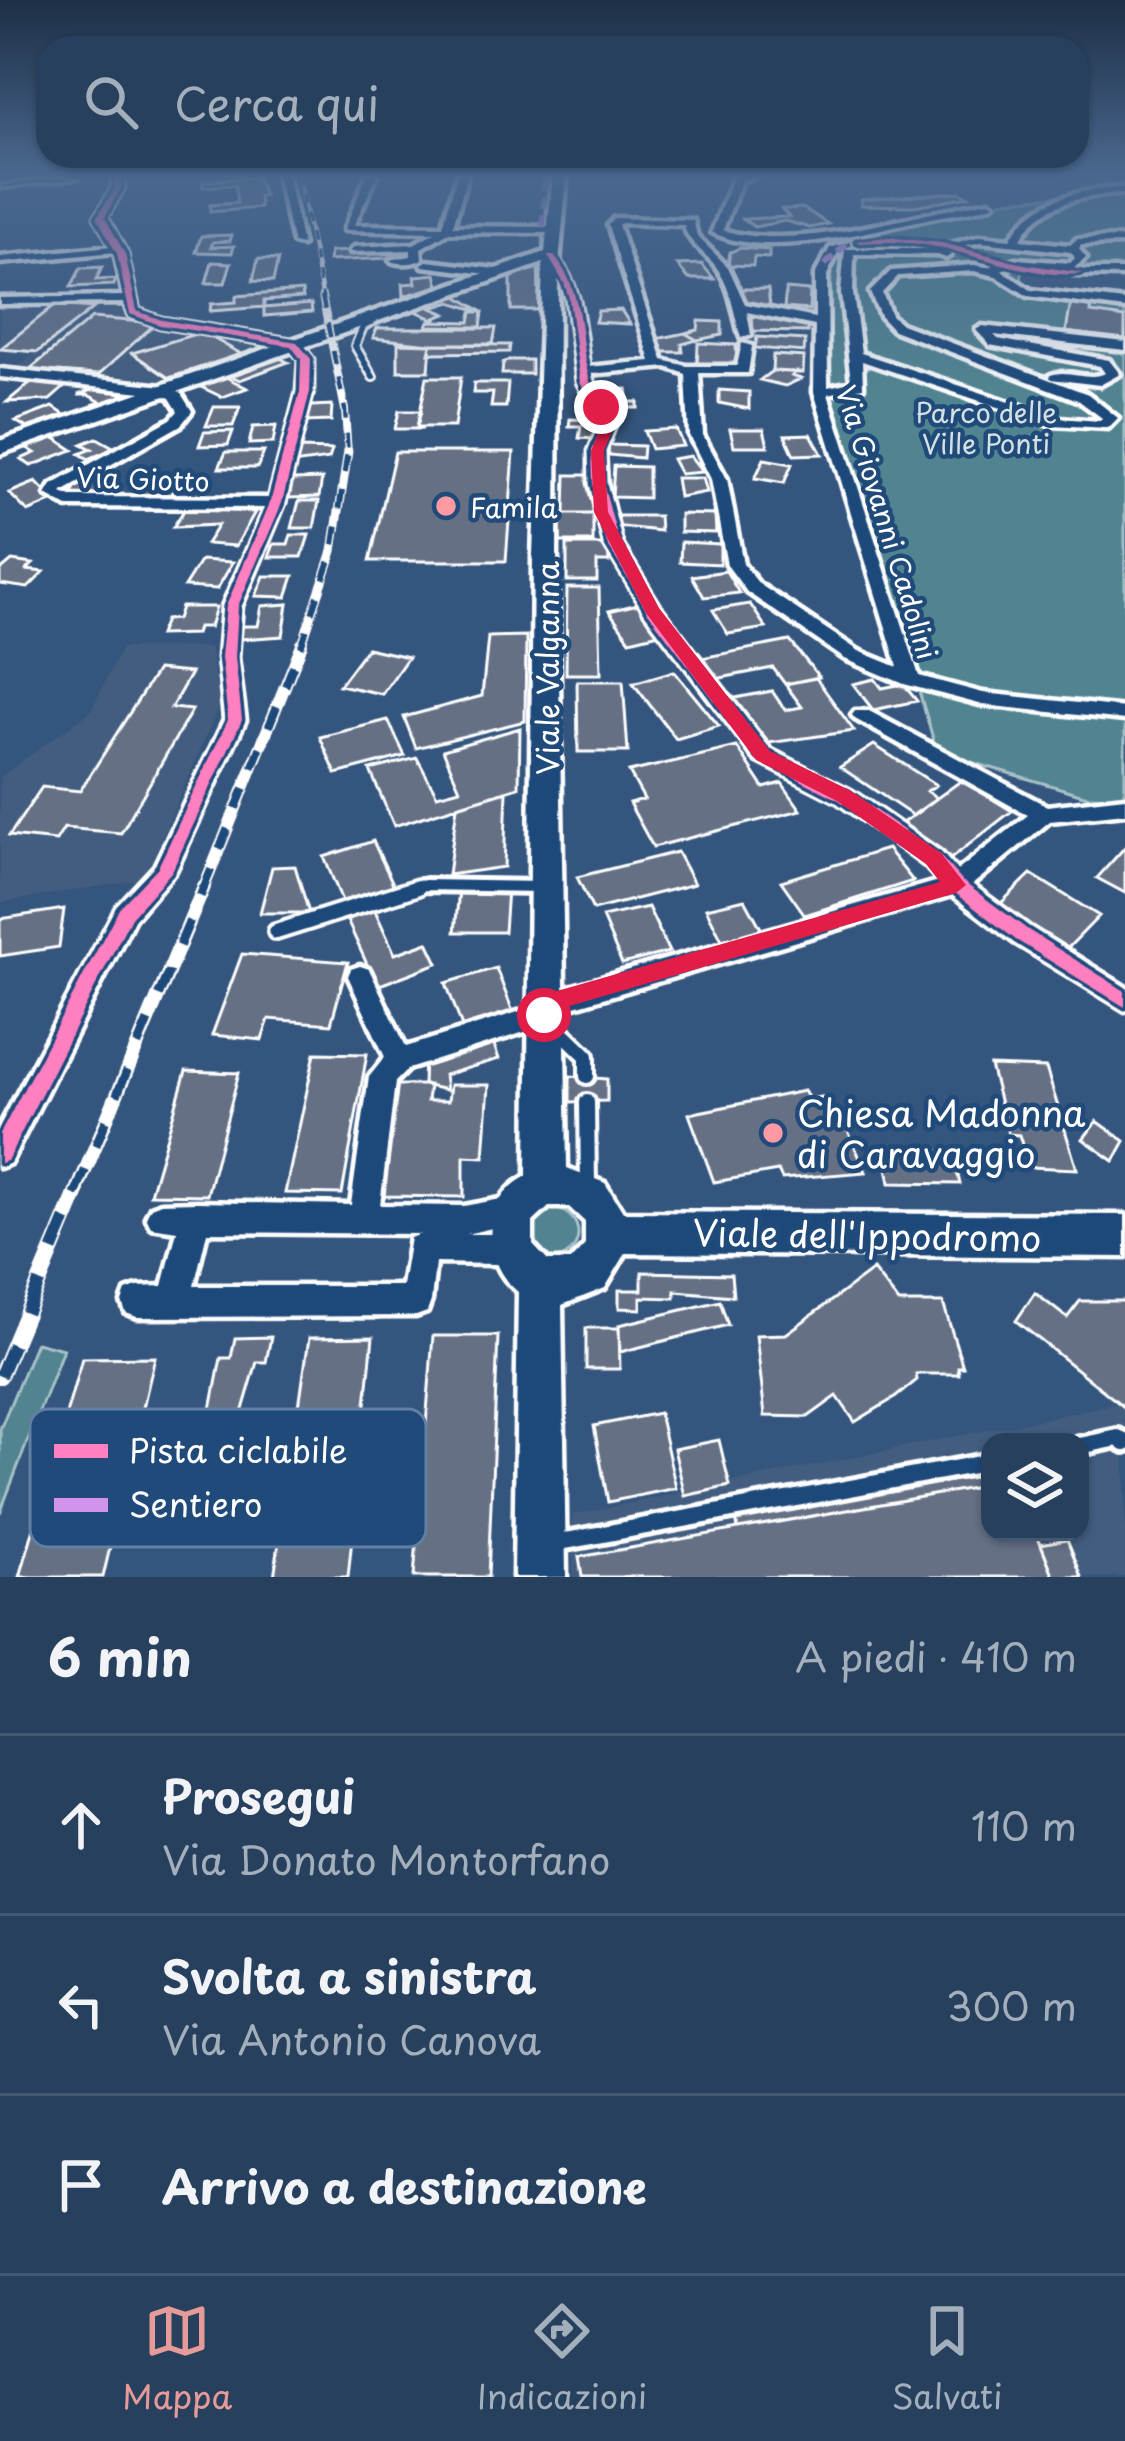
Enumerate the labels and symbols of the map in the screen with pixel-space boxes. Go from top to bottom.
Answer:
route end [574,380,628,434]
street label: Via Giovanni Cadolini [827,380,949,664]
park label: Parco delle Ville Ponti [915,391,1057,463]
street label: Via Giotto [76,455,210,501]
place label: Famila [470,486,557,527]
marker: Famila [433,493,459,519]
street label: Viale Valganna [524,560,569,775]
route start [517,988,571,1042]
place label: Chiesa Madonna di Caravaggio [797,1085,1086,1180]
marker: Chiesa Madonna di Caravaggio [760,1120,786,1146]
street label: Viale dell'Ippodromo [692,1204,1042,1264]
legend [30,1409,426,1547]
text: Pista ciclabile [129,1424,348,1474]
text: Sentiero [129,1478,262,1528]

